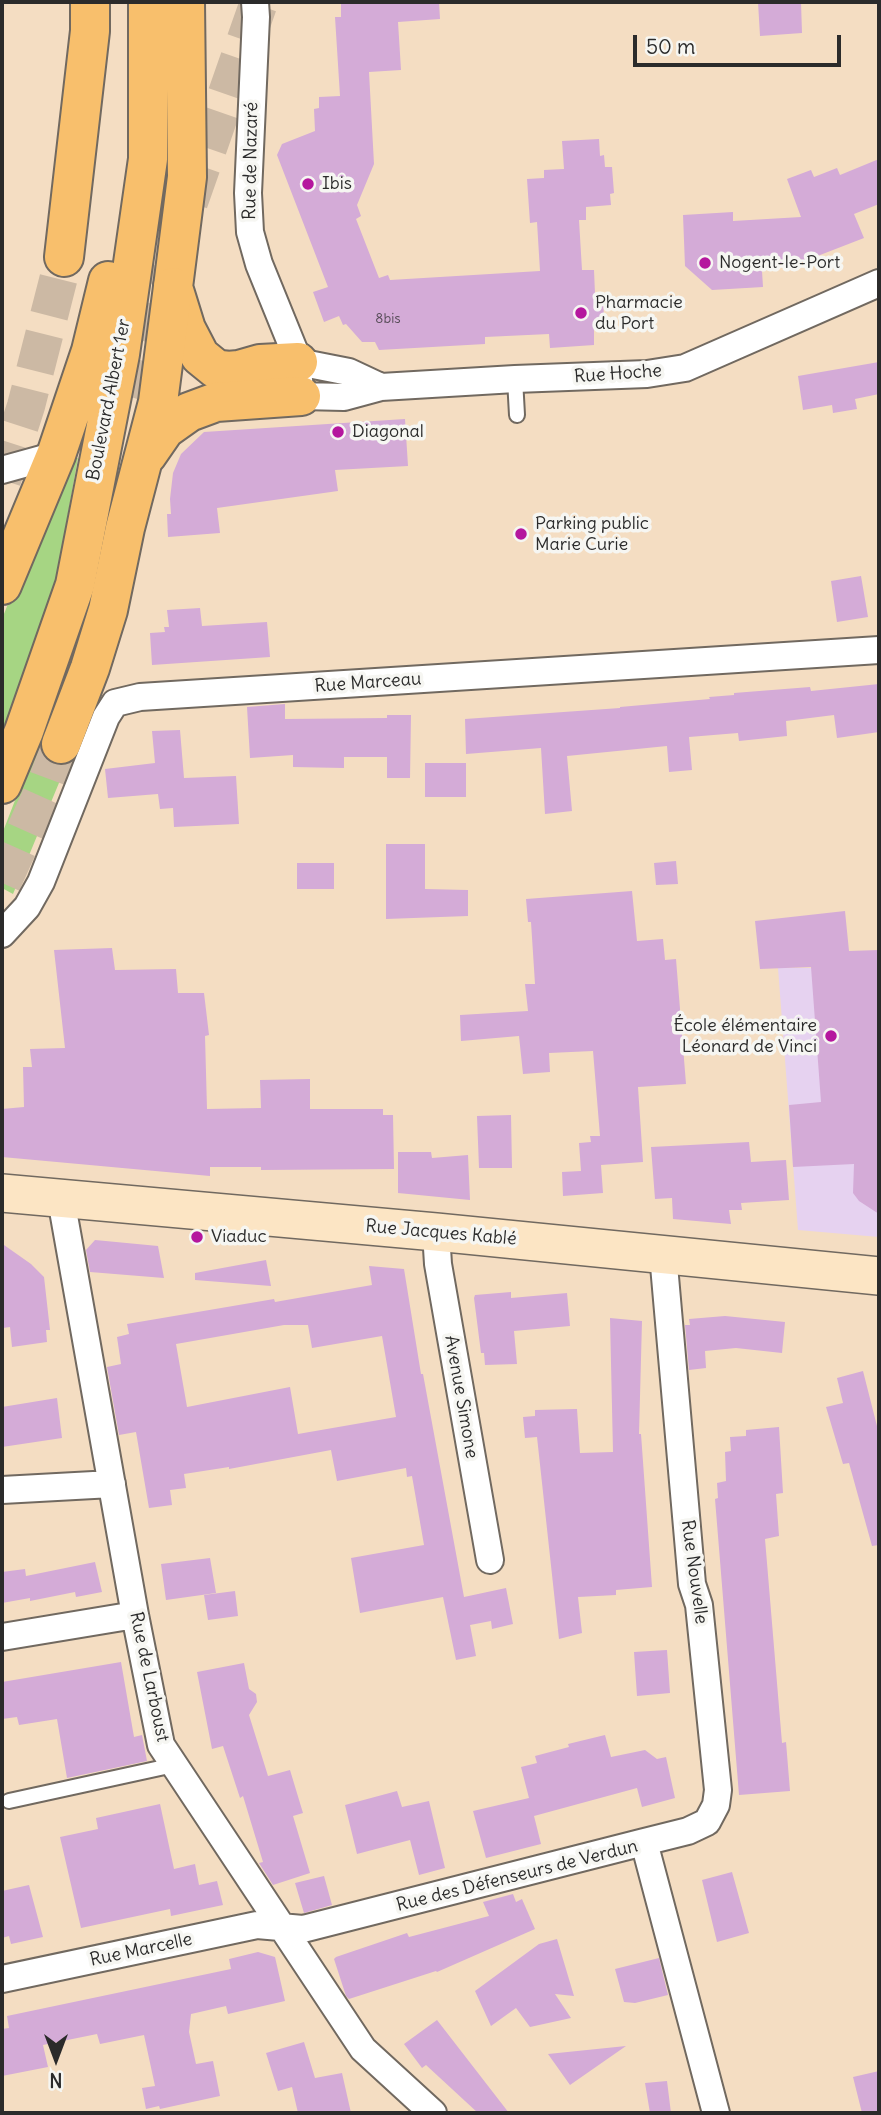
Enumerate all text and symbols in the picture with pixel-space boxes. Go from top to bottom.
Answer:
scale bar [636,21,844,65]
text: 50 m [646,33,695,60]
street label: Rue de Nazaré [239,102,263,220]
place label: Ibis [322,173,352,195]
marker: Ibis [300,176,316,192]
place label: Nogent-le-Port [719,252,840,274]
marker: Nogent-le-Port [697,255,713,271]
place label: Pharmacie du Port [595,292,683,334]
marker: Pharmacie du Port [573,305,589,321]
house number: 8bis [375,311,401,327]
street label: Boulevard Albert 1er [83,317,135,483]
street label: Rue Hoche [573,360,663,388]
place label: Diagonal [352,421,424,443]
marker: Diagonal [330,424,346,440]
place label: Parking public Marie Curie [535,513,649,556]
marker: Parking public Marie Curie [513,526,529,542]
street label: Rue Marceau [314,668,422,698]
place label: École élémentaire Léonard de Vinci [674,1015,817,1058]
marker: École élémentaire Léonard de Vinci [823,1028,839,1044]
street label: Rue Jacques Kablé [365,1216,517,1250]
place label: Viaduc [211,1226,267,1248]
marker: Viaduc [189,1229,205,1245]
street label: Avenue Simone [440,1334,482,1460]
street label: Rue Nouvelle [676,1519,712,1625]
street label: Rue de Larboust [125,1610,173,1744]
street label: Rue des Défenseurs de Verdun [394,1836,640,1916]
street label: Rue Marcelle [88,1929,194,1971]
north arrow [21,2024,91,2094]
text: N [49,2068,63,2092]

